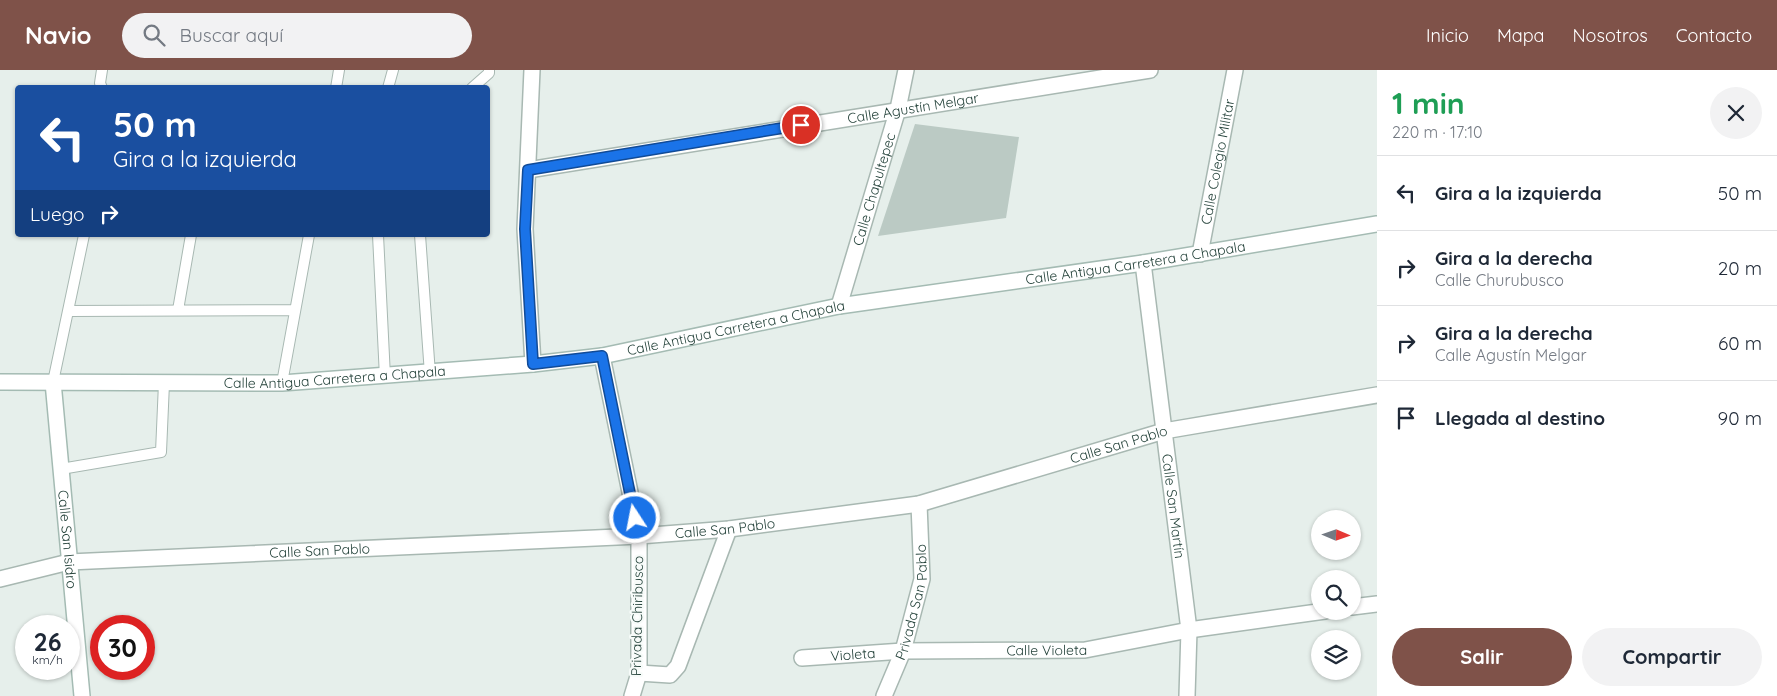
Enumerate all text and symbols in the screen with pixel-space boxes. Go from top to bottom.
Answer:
search box [122,13,472,58]
text: Navio [25,20,92,50]
icon: search [140,21,168,49]
text: Buscar aquí [180,23,283,47]
text: Inicio [1426,24,1469,47]
text: Mapa [1497,24,1545,47]
text: Nosotros [1573,24,1648,47]
text: Contacto [1676,24,1752,47]
text: 1 min [1392,84,1465,122]
button: close [1710,87,1762,139]
street label: Calle Agustín Melgar [846,89,981,128]
street label: Calle Colegio Militar [1197,97,1238,226]
text: 50 m [113,102,197,146]
pin [780,104,822,146]
icon: left [30,105,95,170]
icon: arrive [787,111,815,139]
text: 220 m · 17:10 [1392,122,1483,142]
street label: Calle Chapultepec [849,130,899,248]
text: Gira a la izquierda [113,145,297,173]
icon: left [1392,179,1420,207]
text: Gira a la izquierda [1435,181,1602,205]
text: 50 m [1718,181,1762,205]
icon: right [95,200,123,228]
text: Luego [30,202,85,226]
street label: Calle Antigua Carretera a Chapala [1024,237,1247,289]
text: Gira a la derecha [1435,246,1593,270]
icon: right [1392,254,1420,282]
text: 20 m [1718,256,1762,280]
text: Calle Churubusco [1435,270,1564,290]
street label: Calle Antigua Carretera a Chapala [625,296,846,360]
text: Gira a la derecha [1435,321,1593,345]
icon: right [1392,329,1420,357]
text: 60 m [1718,331,1762,355]
text: Calle Agustín Melgar [1435,345,1587,365]
street label: Calle Antigua Carretera a Chapala [224,362,446,392]
icon: arrive [1392,404,1420,432]
text: Llegada al destino [1435,406,1605,430]
text: 90 m [1718,406,1762,430]
street label: Calle San Pablo [1068,421,1170,467]
street label: Calle San Martín [1158,453,1189,559]
street label: Calle San Isidro [54,489,81,590]
position arrow [608,491,660,543]
north arrow [1311,510,1361,560]
map controls [1311,510,1361,680]
street label: Calle San Pablo [674,514,776,542]
street label: Calle San Pablo [269,539,370,562]
street label: Privada San Pablo [891,544,931,663]
street label: Privada Chiribusco [627,556,647,676]
button: search [1311,570,1361,620]
speed limit sign: 30 [90,615,155,680]
text: 26 [33,626,62,657]
button: Salir [1392,628,1572,686]
button: Compartir [1582,628,1762,686]
button: layers [1311,630,1361,680]
street label: Calle Violeta [1006,641,1087,659]
street label: Violeta [830,644,876,665]
text: km/h [32,652,63,667]

